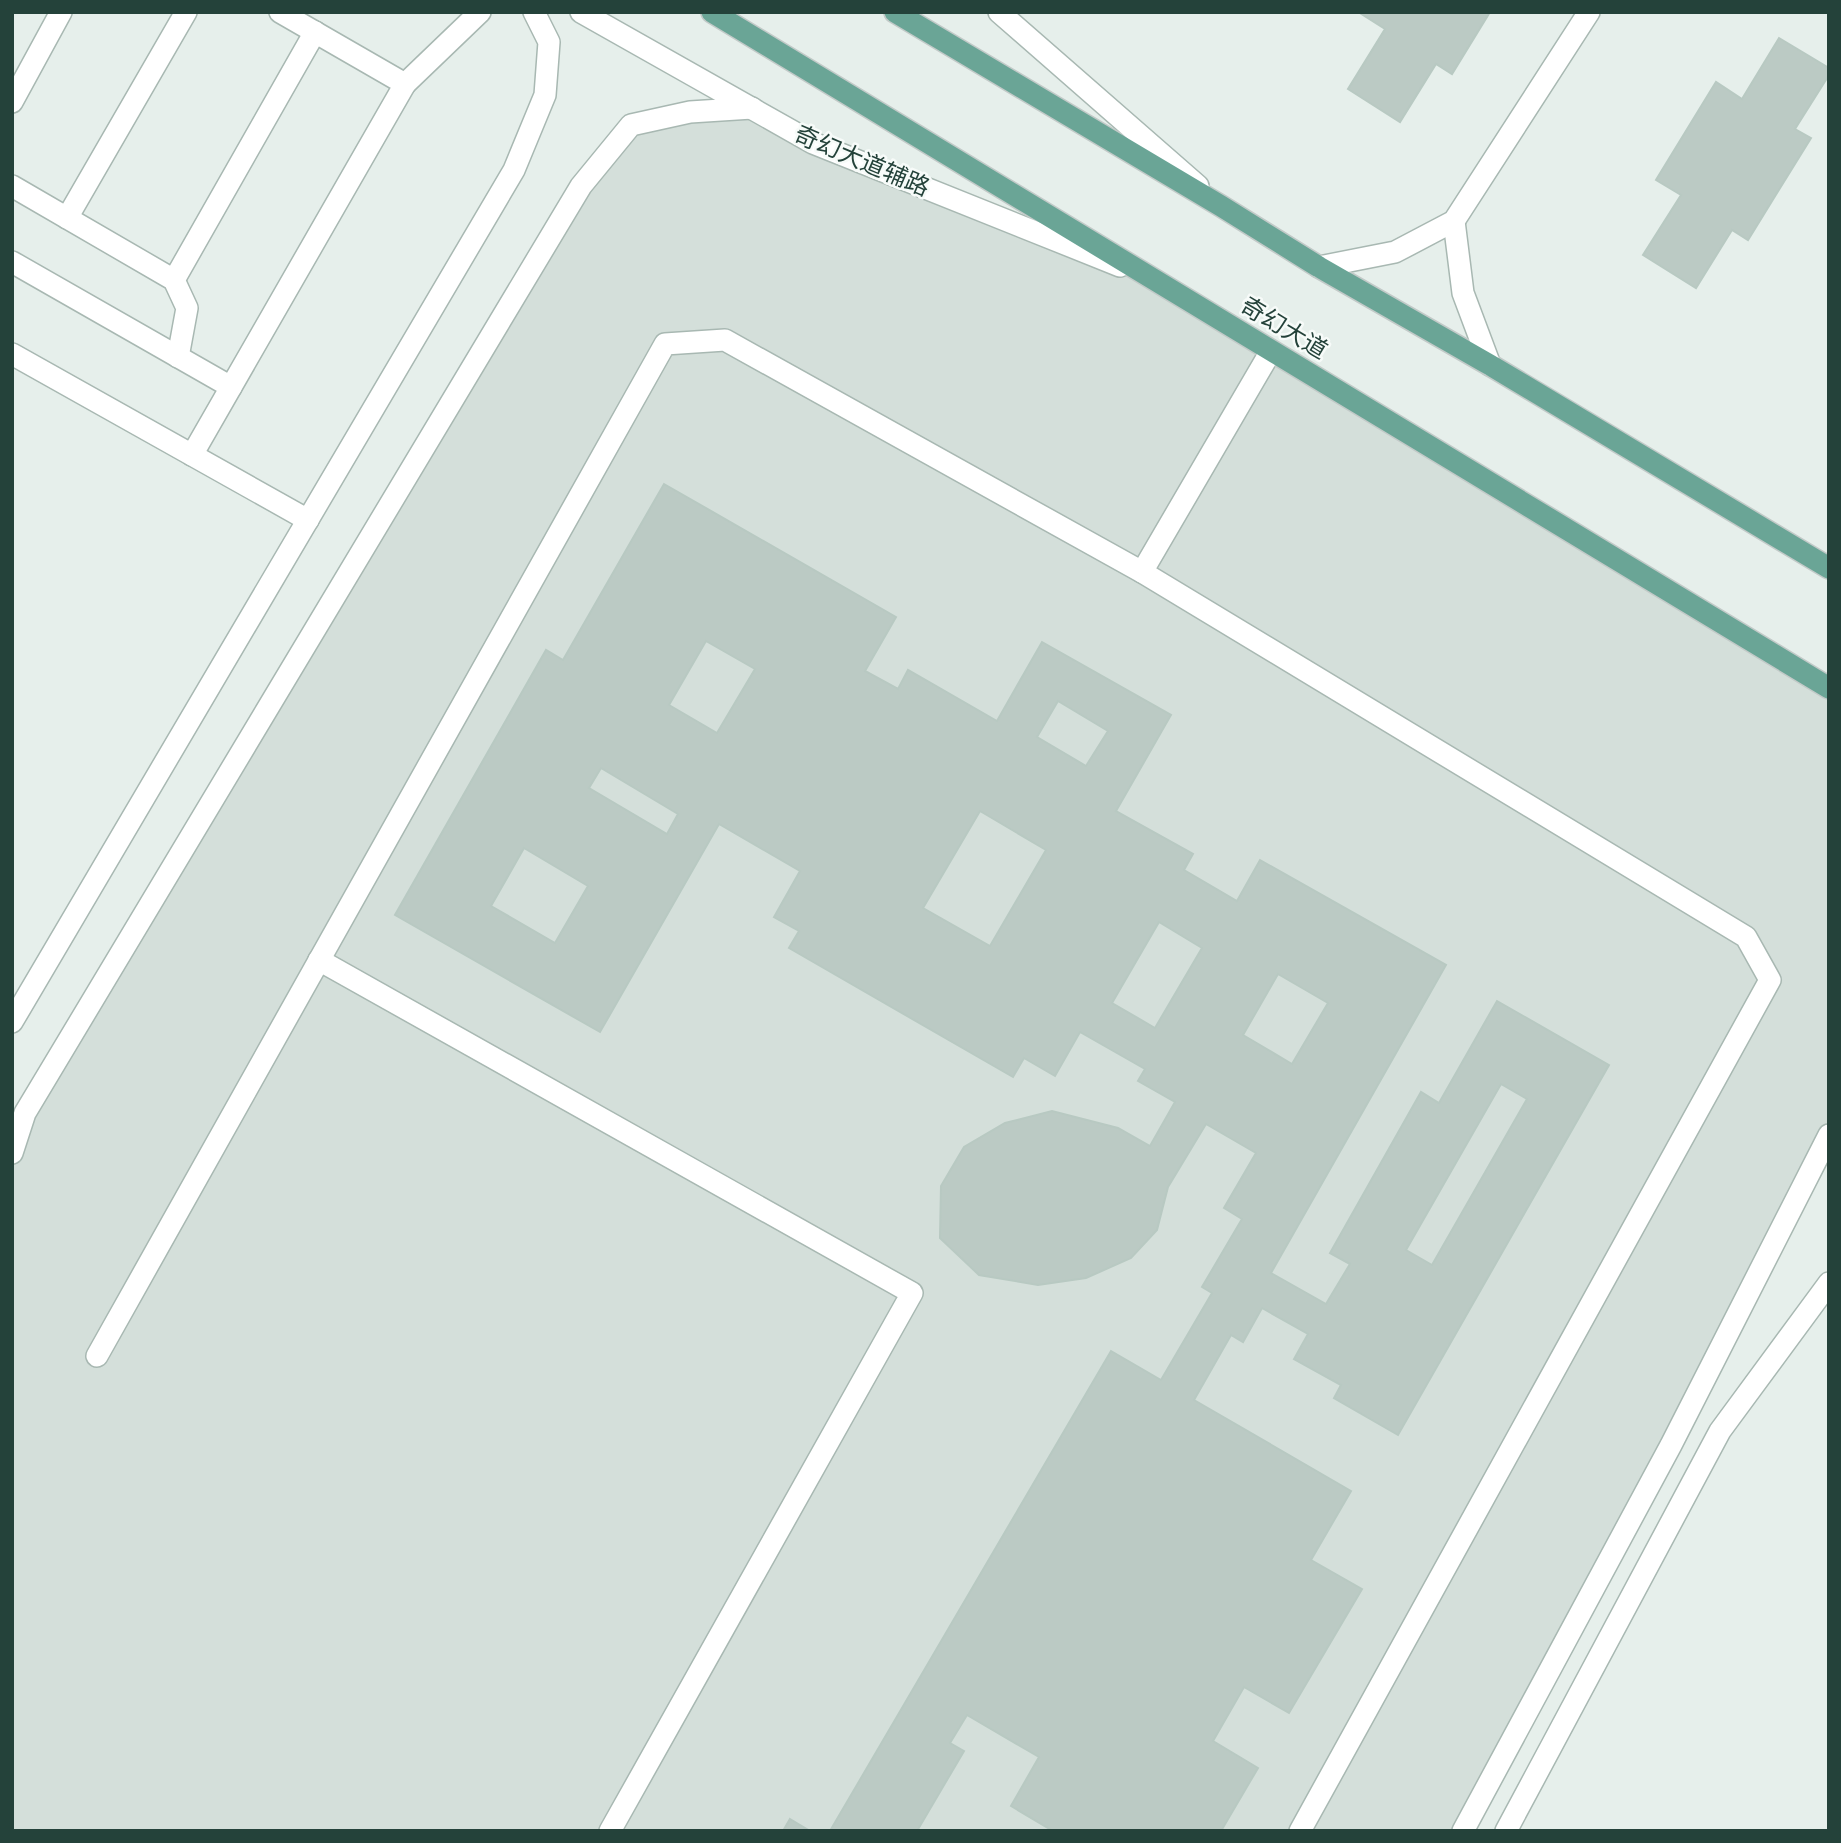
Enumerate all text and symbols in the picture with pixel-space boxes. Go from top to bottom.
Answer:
street label: 奇幻大道辅路 [790,120,934,202]
street label: 奇幻大道 [1236,291,1332,365]

